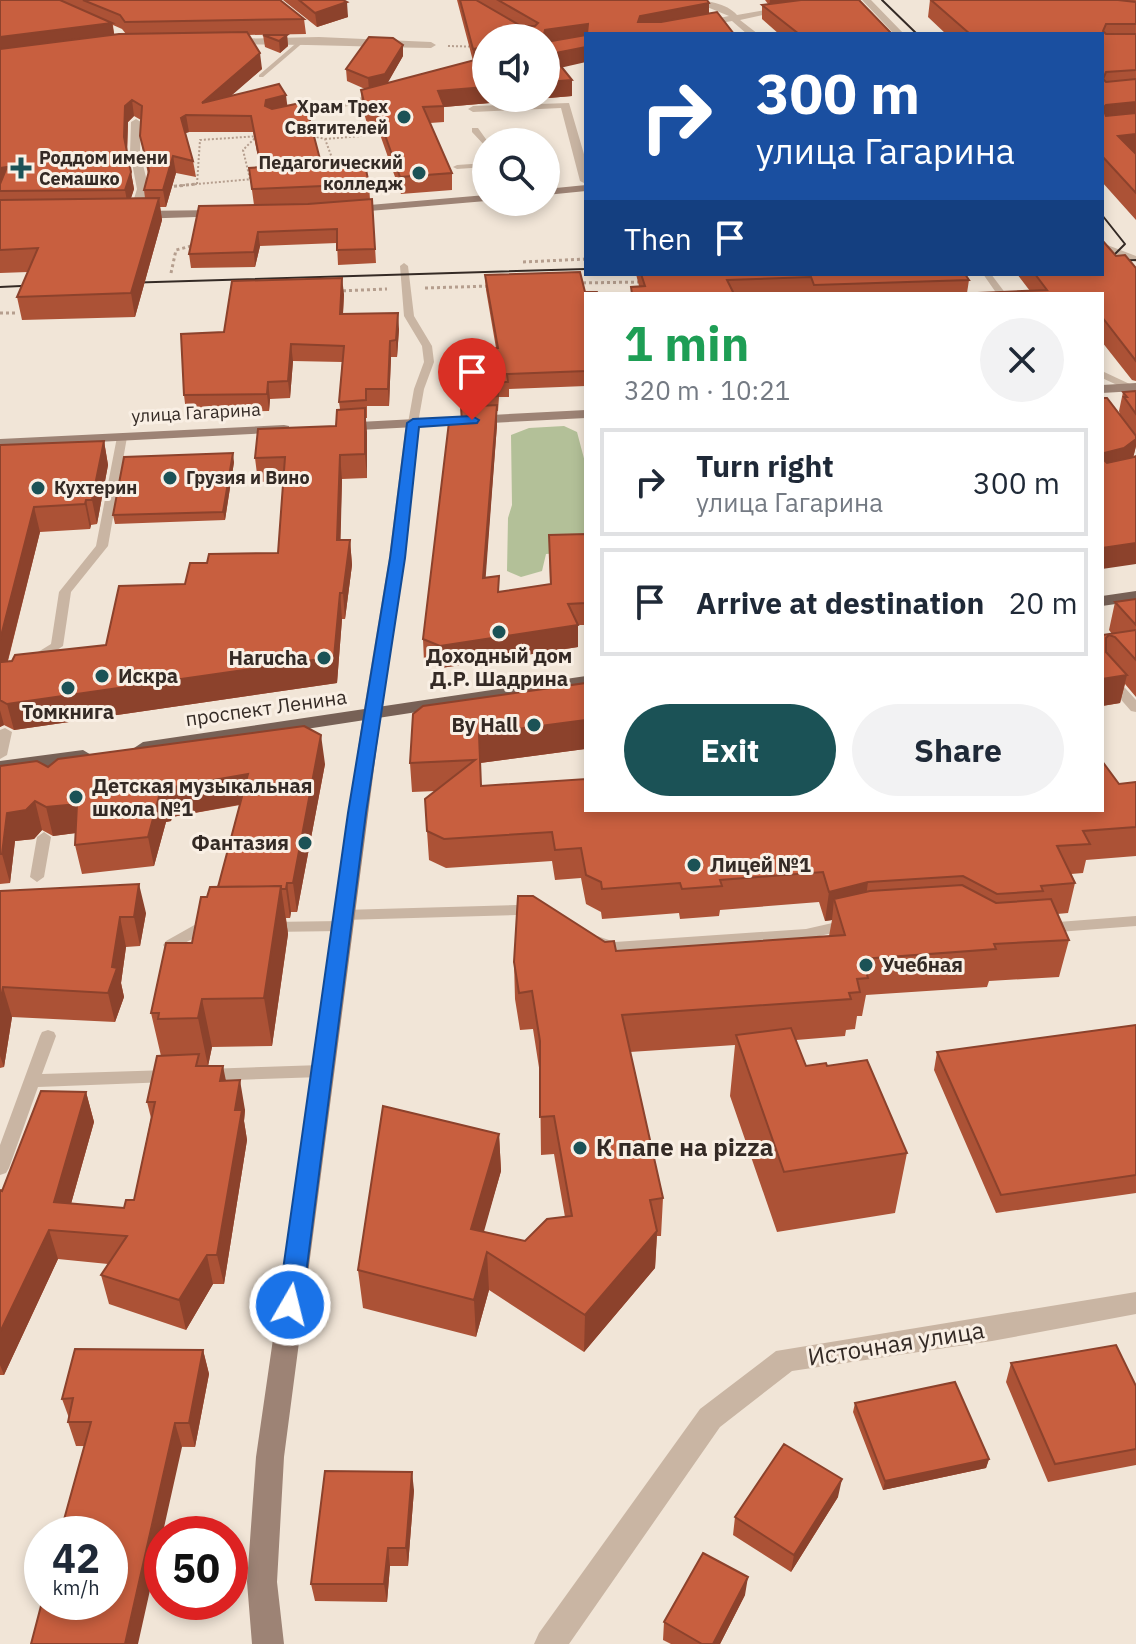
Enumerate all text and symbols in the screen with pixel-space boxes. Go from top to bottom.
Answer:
map controls [472,24,560,216]
button: sound [472,24,560,112]
text: 300 m [756,57,920,129]
icon: right [624,64,728,168]
place label: Храм Трех Святителей [285,95,388,139]
marker: Храм Трех Святителей [395,108,413,126]
text: улица Гагарина [756,127,1015,174]
button: search [472,128,560,216]
place label: Роддом имени Семашко [39,146,168,190]
place label: Педагогический колледж [259,151,403,195]
marker: Роддом имени Семашко [10,157,32,179]
marker: Педагогический колледж [410,164,428,182]
icon: arrive [708,216,752,260]
text: Then [624,219,692,258]
text: 1 min [624,312,749,374]
button: close [980,318,1064,402]
pin [438,338,506,420]
icon: arrive [450,350,494,394]
text: 320 m · 10:21 [624,373,790,407]
street label: улица Гагарина [131,398,262,427]
text: Turn right [696,446,834,485]
icon: right [628,460,672,504]
text: 300 m [973,463,1060,502]
place label: Грузия и Вино [186,466,310,489]
marker: Грузия и Вино [161,469,179,487]
place label: Кухтерин [54,476,137,499]
marker: Кухтерин [29,479,47,497]
text: улица Гагарина [696,485,883,519]
icon: arrive [628,580,672,624]
text: Arrive at destination [696,583,984,622]
text: 20 m [1008,583,1078,622]
marker: Доходный дом Д.Р. Шадрина [490,623,508,641]
place label: Доходный дом Д.Р. Шадрина [426,642,572,692]
place label: Harucha [229,644,308,671]
marker: Harucha [315,649,333,667]
place label: Искра [118,662,178,689]
marker: Искра [93,667,111,685]
marker: Томкнига [59,679,77,697]
street label: проспект Ленина [184,683,349,732]
place label: Томкнига [22,698,114,725]
button: Exit [624,704,836,796]
button: Share [852,704,1064,796]
place label: By Hall [452,711,518,738]
marker: By Hall [525,716,543,734]
place label: Детская музыкальная школа №1 [92,772,313,822]
marker: Детская музыкальная школа №1 [67,788,85,806]
place label: Фантазия [192,829,289,856]
marker: Фантазия [296,834,314,852]
place label: Лицей №1 [710,851,811,878]
marker: Лицей №1 [685,856,703,874]
place label: Учебная [882,951,963,978]
marker: Учебная [857,956,875,974]
place label: К папе на pizza [596,1131,773,1163]
marker: К папе на pizza [571,1139,589,1157]
position arrow [248,1263,332,1347]
street label: Источная улица [805,1313,987,1373]
speed limit sign: 50 [144,1516,248,1620]
text: 42 [52,1532,100,1584]
text: km/h [52,1574,100,1601]

